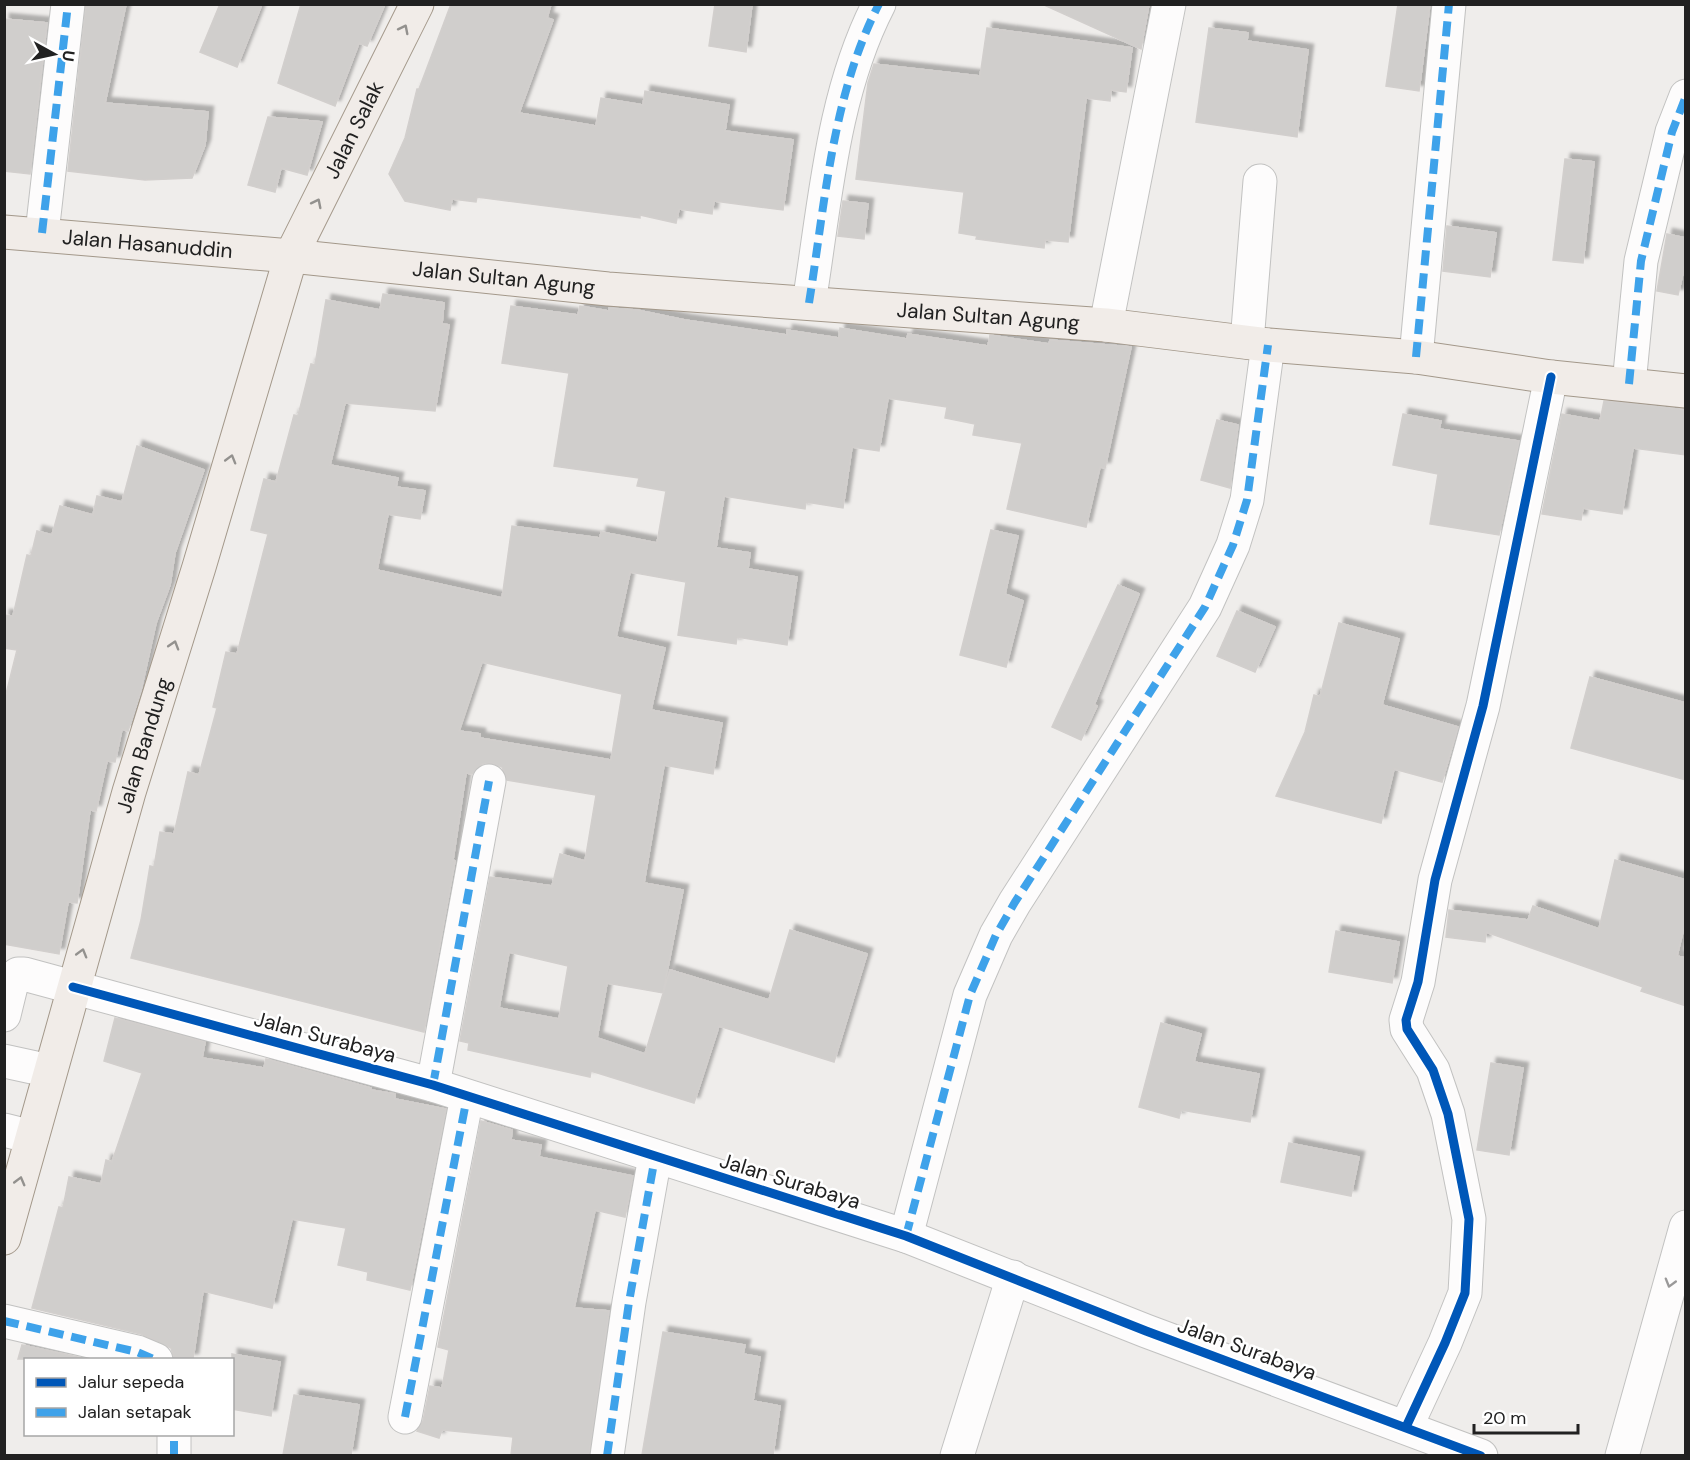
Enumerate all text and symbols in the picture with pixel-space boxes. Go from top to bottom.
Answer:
north arrow [24,24,84,84]
one-way arrow [397,24,409,35]
text: U [57,49,80,63]
street label: Jalan Salak [318,76,390,184]
one-way arrow [310,199,322,210]
street label: Jalan Hasanuddin [61,223,234,265]
street label: Jalan Sultan Agung [411,255,597,302]
street label: Jalan Sultan Agung [896,296,1081,337]
one-way arrow [224,454,236,465]
one-way arrow [167,640,180,651]
street label: Jalan Bandung [110,674,178,817]
one-way arrow [75,948,88,958]
street label: Jalan Surabaya [251,1005,399,1069]
street label: Jalan Surabaya [716,1146,864,1216]
one-way arrow [12,1176,25,1186]
one-way arrow [1665,1278,1677,1288]
street label: Jalan Surabaya [1174,1311,1320,1387]
legend [24,1358,234,1436]
text: Jalur sepeda [78,1370,184,1394]
scale bar [1474,1397,1578,1435]
text: Jalan setapak [78,1400,192,1424]
text: 20 m [1483,1406,1526,1430]

